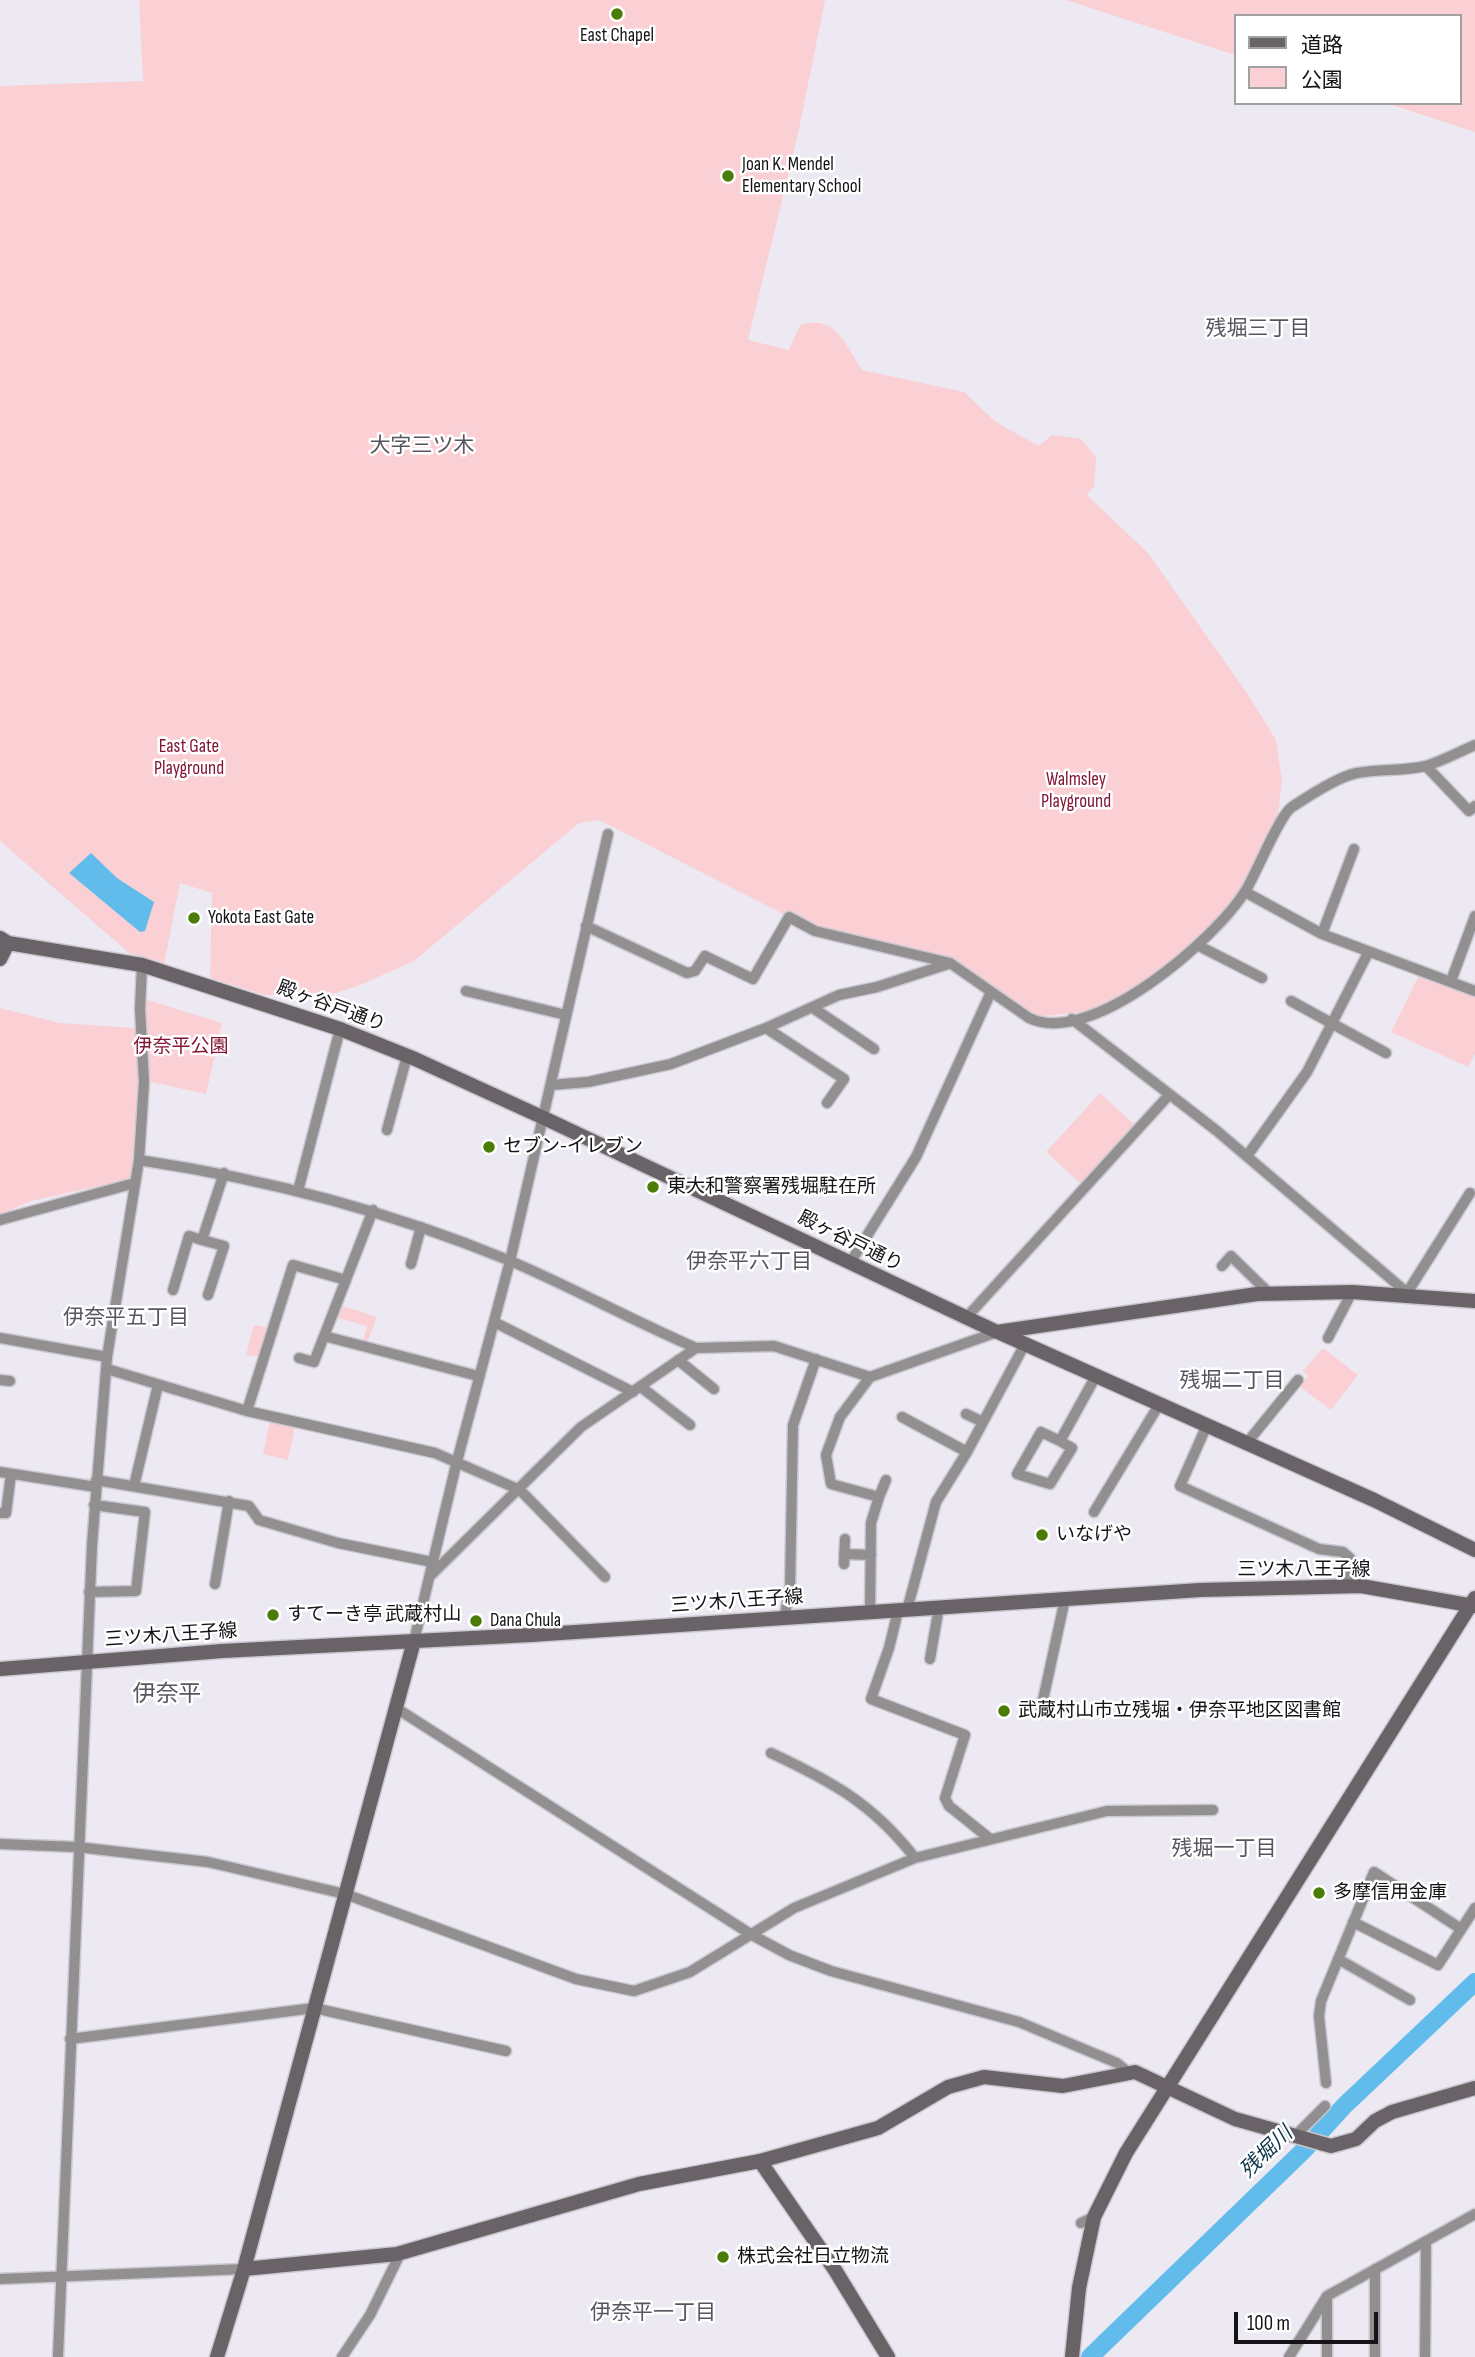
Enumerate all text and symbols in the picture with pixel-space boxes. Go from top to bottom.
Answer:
marker: East Chapel [609,6,625,22]
legend [1234,14,1461,105]
place label: East Chapel [580,25,654,47]
text: 道路 [1301,33,1343,58]
text: 公園 [1301,68,1343,93]
place label: Joan K. Mendel Elementary School [742,154,861,198]
marker: Joan K. Mendel Elementary School [720,168,736,184]
district label: 残堀三丁目 [1206,317,1310,343]
district label: 大字三ツ木 [370,434,474,460]
park label: East Gate Playground [154,736,224,780]
park label: Walmsley Playground [1041,769,1111,813]
place label: Yokota East Gate [208,907,314,929]
marker: Yokota East Gate [186,910,202,926]
street label: 殿ヶ谷戸通り [274,977,388,1037]
park label: 伊奈平公園 [134,1036,228,1058]
place label: セブン-イレブン [503,1136,643,1158]
marker: セブン-イレブン [481,1139,497,1155]
place label: 東大和警察署残堀駐在所 [667,1176,876,1198]
marker: 東大和警察署残堀駐在所 [645,1179,661,1195]
street label: 殿ヶ谷戸通り [794,1207,906,1277]
district label: 伊奈平六丁目 [686,1250,812,1276]
district label: 伊奈平五丁目 [63,1306,189,1332]
district label: 残堀二丁目 [1180,1369,1284,1395]
place label: いなげや [1056,1524,1132,1546]
marker: いなげや [1034,1527,1050,1543]
street label: 三ツ木八王子線 [1238,1559,1370,1581]
street label: 三ツ木八王子線 [670,1586,804,1618]
place label: すてーき亭 武蔵村山 [287,1604,461,1626]
marker: すてーき亭 武蔵村山 [265,1607,281,1623]
place label: Dana Chula [490,1610,561,1632]
marker: Dana Chula [468,1613,484,1629]
street label: 三ツ木八王子線 [104,1620,238,1652]
district label: 伊奈平 [133,1681,201,1709]
place label: 武蔵村山市立残堀・伊奈平地区図書館 [1018,1700,1341,1722]
marker: 武蔵村山市立残堀・伊奈平地区図書館 [996,1703,1012,1719]
district label: 残堀一丁目 [1172,1837,1276,1863]
place label: 多摩信用金庫 [1333,1882,1447,1904]
marker: 多摩信用金庫 [1311,1885,1327,1901]
water label: 残堀川 [1236,2122,1298,2184]
place label: 株式会社日立物流 [737,2246,889,2268]
marker: 株式会社日立物流 [715,2249,731,2265]
scale bar [1237,2298,1380,2342]
district label: 伊奈平一丁目 [590,2301,716,2327]
text: 100 m [1247,2311,1290,2336]

